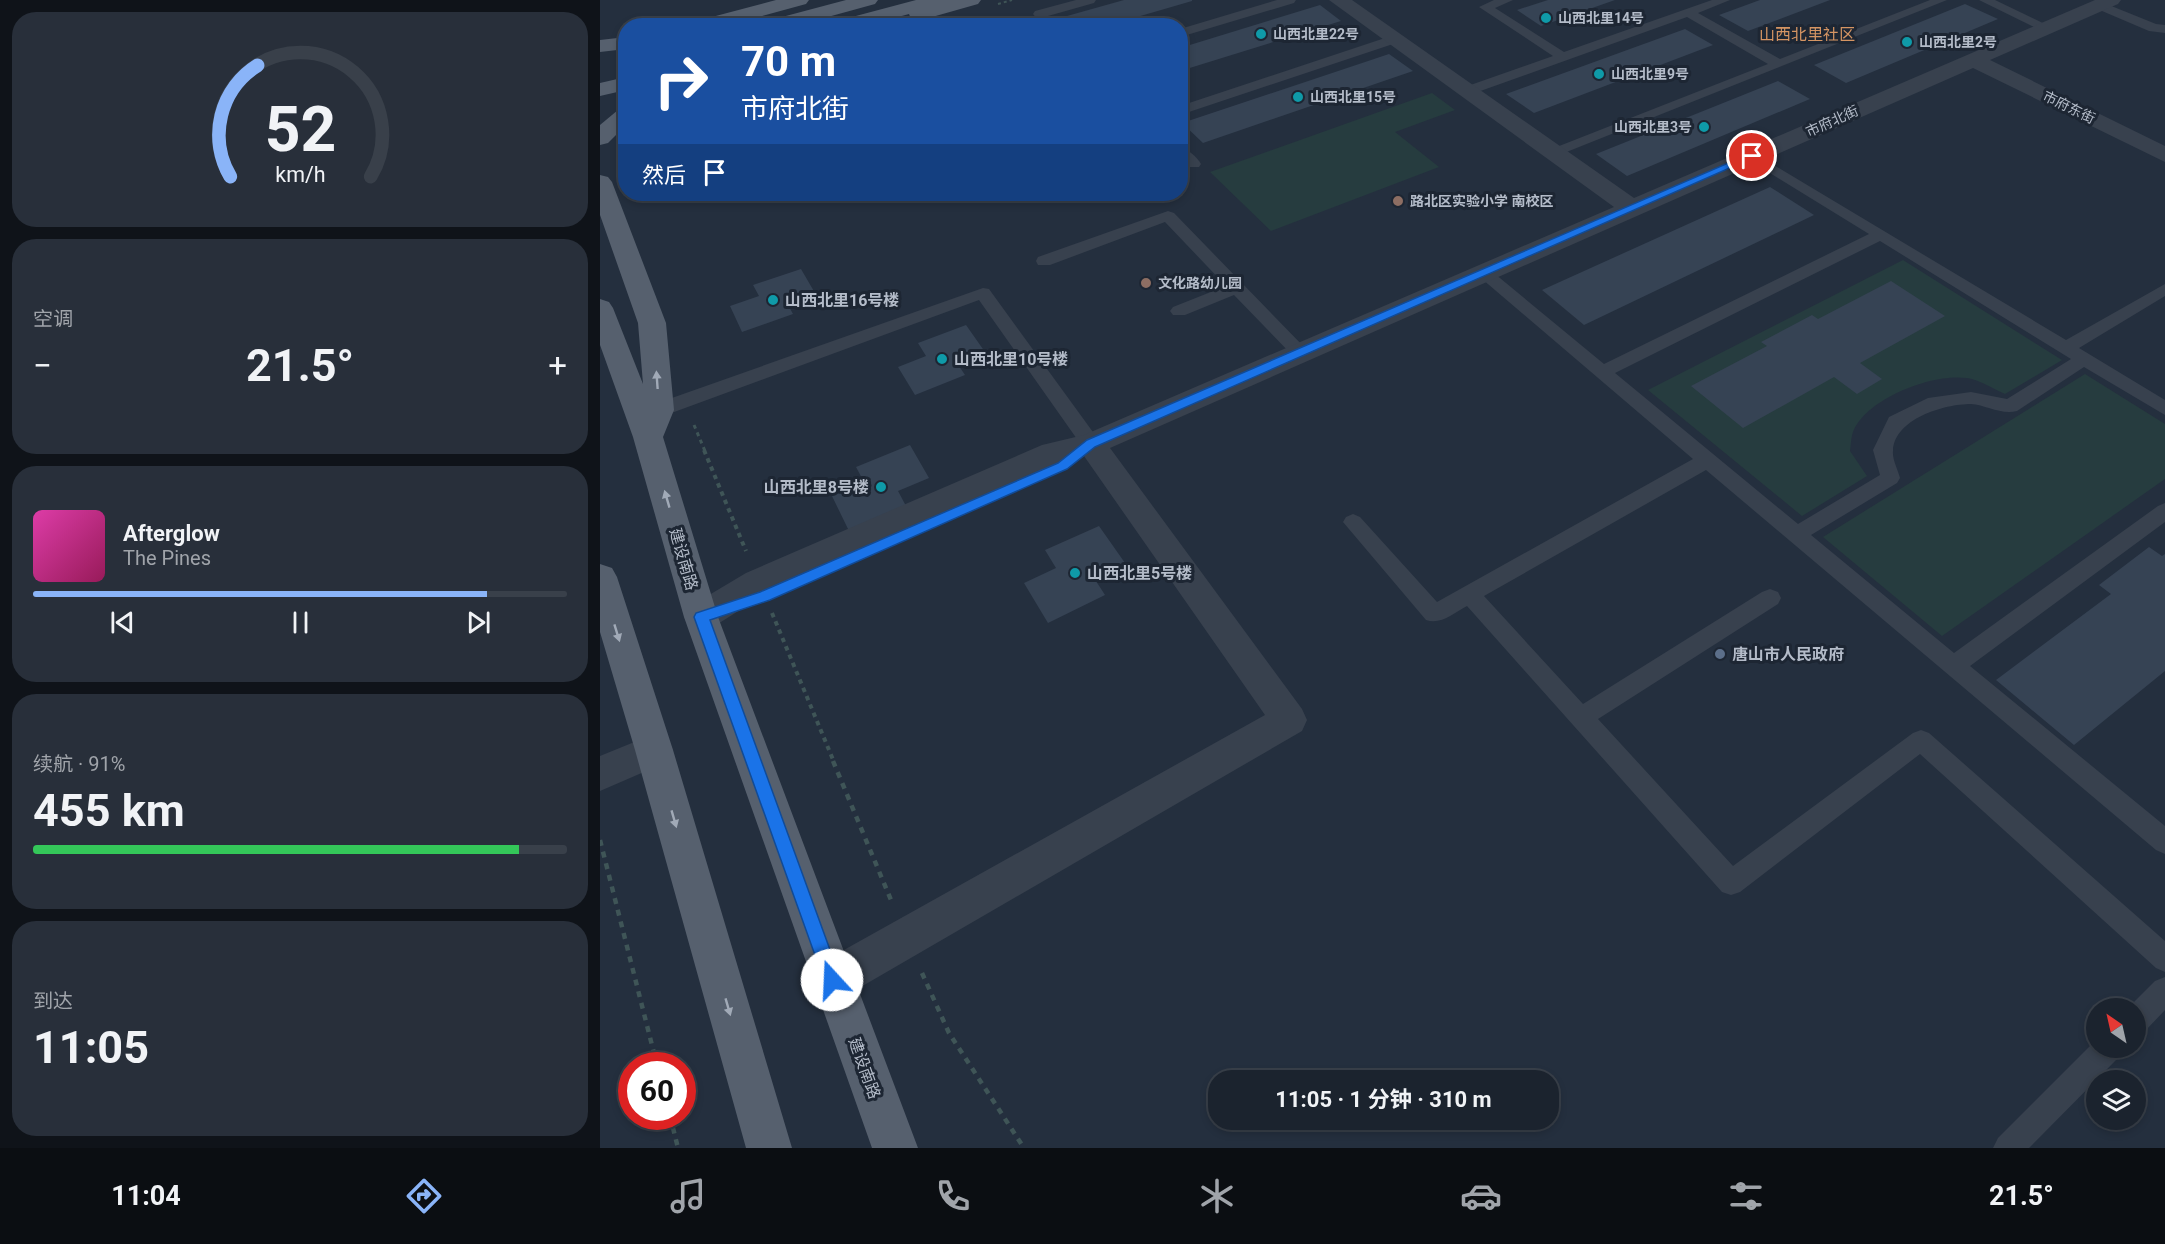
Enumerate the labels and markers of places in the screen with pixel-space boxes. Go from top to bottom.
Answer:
place label: 山西北里14号 [1558,10,1644,26]
marker: 山西北里14号 [1539,11,1553,25]
place label: 山西北里22号 [1273,26,1359,42]
marker: 山西北里22号 [1254,27,1268,41]
place label: 山西北里2号 [1919,34,1997,50]
marker: 山西北里2号 [1900,35,1914,49]
place label: 山西北里9号 [1611,66,1689,82]
marker: 山西北里9号 [1592,67,1606,81]
place label: 山西北里15号 [1310,89,1396,105]
marker: 山西北里15号 [1291,90,1305,104]
place label: 山西北里3号 [1614,119,1692,135]
marker: 山西北里3号 [1697,120,1711,134]
pin [1726,130,1777,181]
place label: 路北区实验小学 南校区 [1410,193,1553,209]
marker: 路北区实验小学 南校区 [1391,194,1405,208]
place label: 文化路幼儿园 [1158,275,1242,291]
marker: 文化路幼儿园 [1139,276,1153,290]
place label: 山西北里16号楼 [785,291,899,310]
marker: 山西北里16号楼 [766,293,780,307]
place label: 山西北里10号楼 [954,350,1068,369]
marker: 山西北里10号楼 [935,352,949,366]
place label: 山西北里8号楼 [764,478,869,497]
marker: 山西北里8号楼 [874,480,888,494]
place label: 山西北里5号楼 [1087,564,1192,583]
marker: 山西北里5号楼 [1068,566,1082,580]
place label: 唐山市人民政府 [1732,645,1844,664]
marker: 唐山市人民政府 [1713,647,1727,661]

